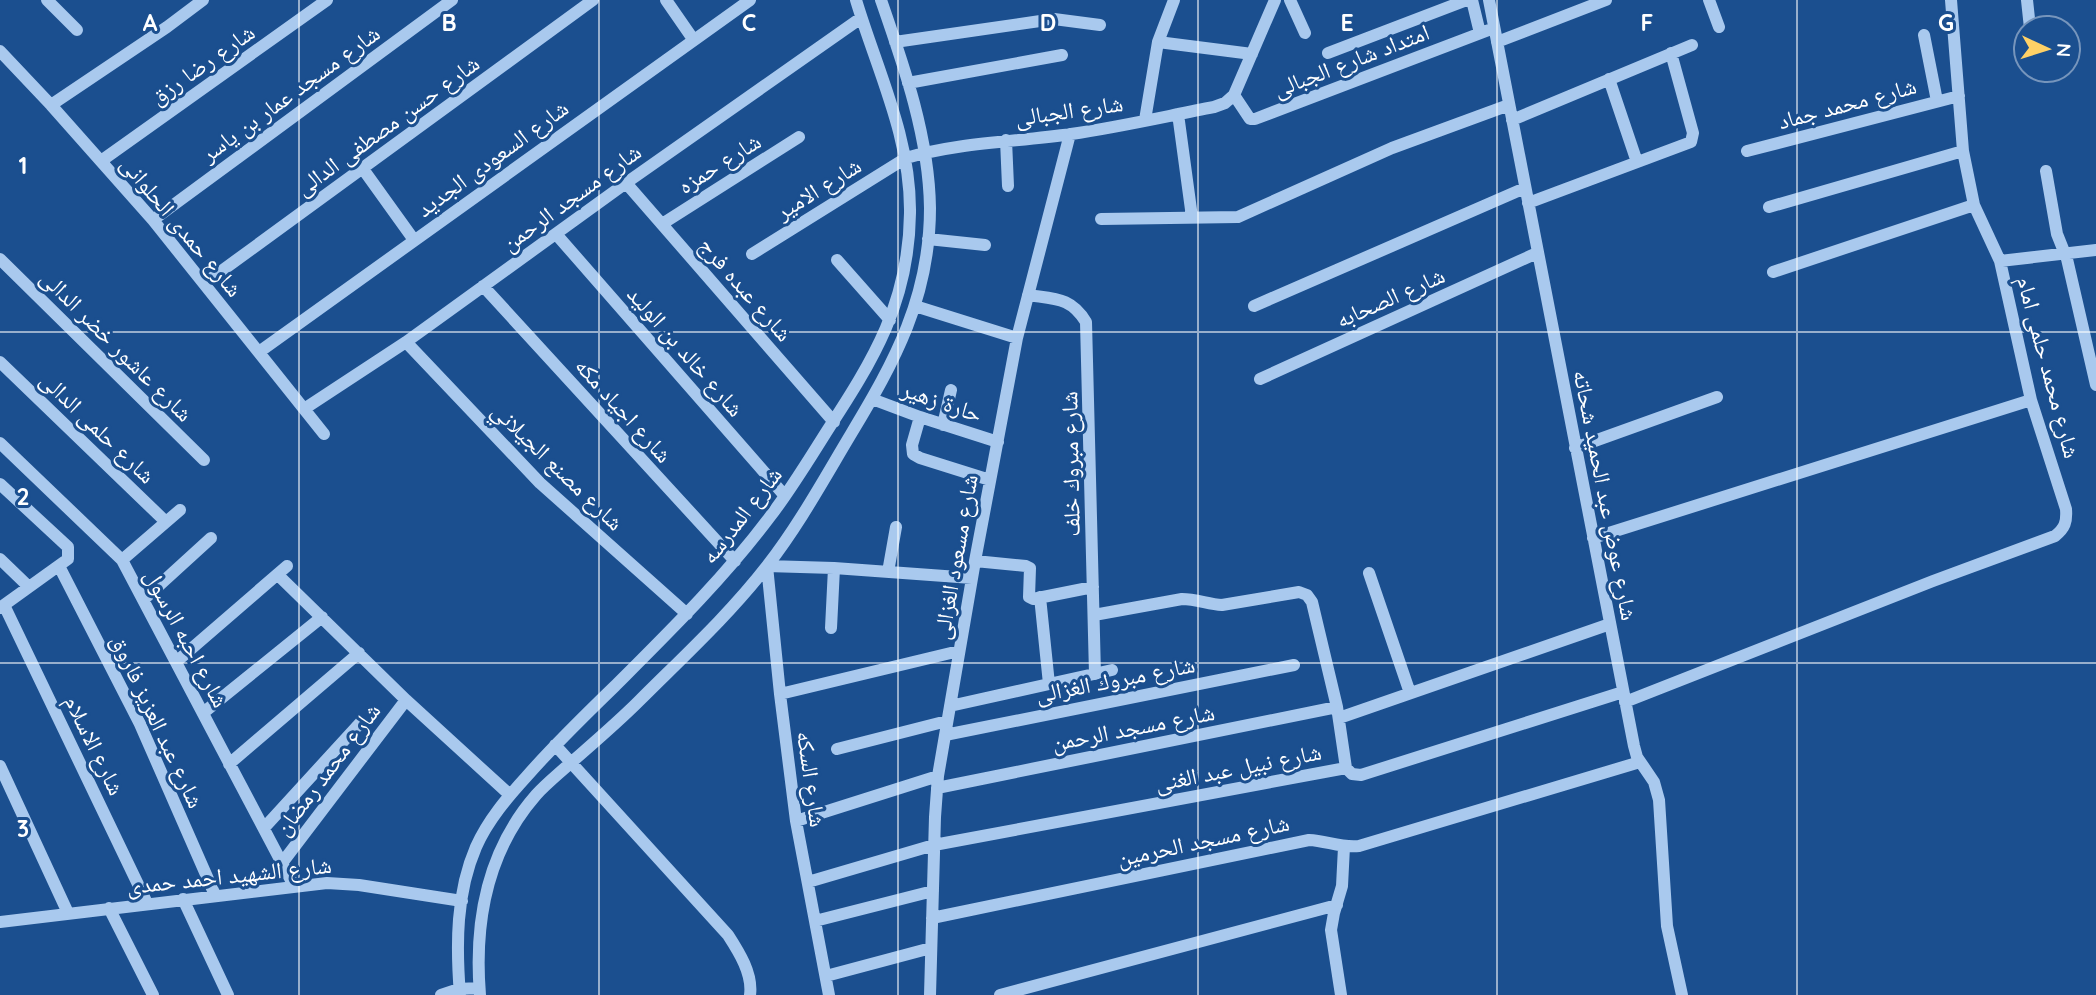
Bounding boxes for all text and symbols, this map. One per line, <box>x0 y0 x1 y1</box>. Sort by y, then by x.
text: A <box>143 8 158 37</box>
text: B <box>441 8 457 37</box>
text: C <box>742 8 756 37</box>
text: D <box>1040 8 1056 37</box>
text: E <box>1340 8 1354 37</box>
text: F <box>1641 8 1653 37</box>
text: G <box>1938 8 1954 37</box>
north arrow <box>2012 14 2082 84</box>
street label: شارع رضا رزق <box>144 17 261 112</box>
street label: امتداد شارع الجبالى <box>1269 17 1434 104</box>
street label: شارع مسجد عمار بن ياسر <box>194 18 386 169</box>
text: N <box>2052 42 2076 58</box>
street label: شارع حسن مصطفى الدالى <box>289 48 485 202</box>
street label: شارع محمد جماد <box>1775 71 1920 136</box>
street label: شارع الجبالى <box>1013 88 1125 133</box>
street label: شارع السعودى الجديد <box>410 93 574 224</box>
street label: شارع حمزه <box>672 126 767 201</box>
street label: شارع مسجد الرحمن <box>496 137 647 258</box>
street label: شارع حمدى الحلوانى <box>114 150 249 303</box>
street label: شارع الامير <box>769 150 867 227</box>
text: 1 <box>19 151 27 180</box>
street label: شارع عبده فرج <box>692 231 799 348</box>
street label: شارع الصحابه <box>1331 260 1449 335</box>
street label: شارع عاشور خضر الدالى <box>34 263 199 428</box>
street label: شارع محمد حلمى امام <box>2009 273 2087 462</box>
street label: شارع خالد بن الوليد <box>621 280 751 423</box>
street label: شارع اجياد مكه <box>569 351 679 469</box>
street label: شارع حلمى الدالى <box>34 365 162 490</box>
street label: شارع عوض عبد الحميد شحاته <box>1566 367 1645 623</box>
street label: حارة زهير <box>897 373 986 428</box>
street label: شارع مبروك خلف <box>1054 391 1087 537</box>
street label: شارع مصنع الجيلاني <box>483 396 630 540</box>
street label: شارع المدرسه <box>694 461 789 570</box>
street label: شارع مسعود الغزالى <box>926 472 985 642</box>
text: 2 <box>16 482 30 511</box>
street label: شارع احبه الرسول <box>137 564 236 713</box>
street label: شارع عبد العزيز فاروق <box>104 630 211 813</box>
street label: شارع مبروك الغزالى <box>1033 649 1197 710</box>
street label: شارع الاسلام <box>57 690 132 801</box>
street label: شارع محمد رمضان <box>268 697 387 842</box>
street label: شارع مسجد الرحمن <box>1049 697 1217 758</box>
street label: شارع السكه <box>790 729 833 829</box>
street label: شارع نبيل عبد الغنى <box>1152 737 1324 798</box>
street label: شارع مسجد الحرمين <box>1114 808 1292 873</box>
text: 3 <box>17 814 29 843</box>
street label: شارع الشهيد احمد حمدى <box>125 850 333 901</box>

